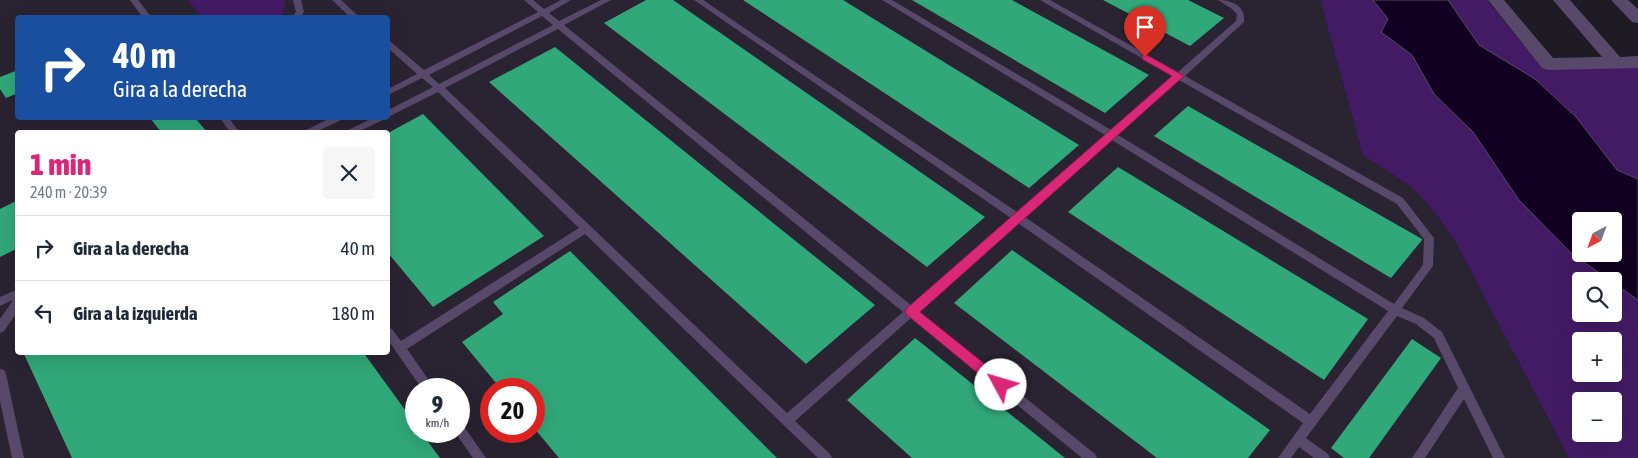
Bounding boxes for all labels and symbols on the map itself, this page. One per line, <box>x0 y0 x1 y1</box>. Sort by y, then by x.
pin <box>1124 6 1166 57</box>
north arrow <box>1572 212 1622 262</box>
position arrow <box>974 358 1026 410</box>
speed limit sign: 20 <box>480 378 545 443</box>

